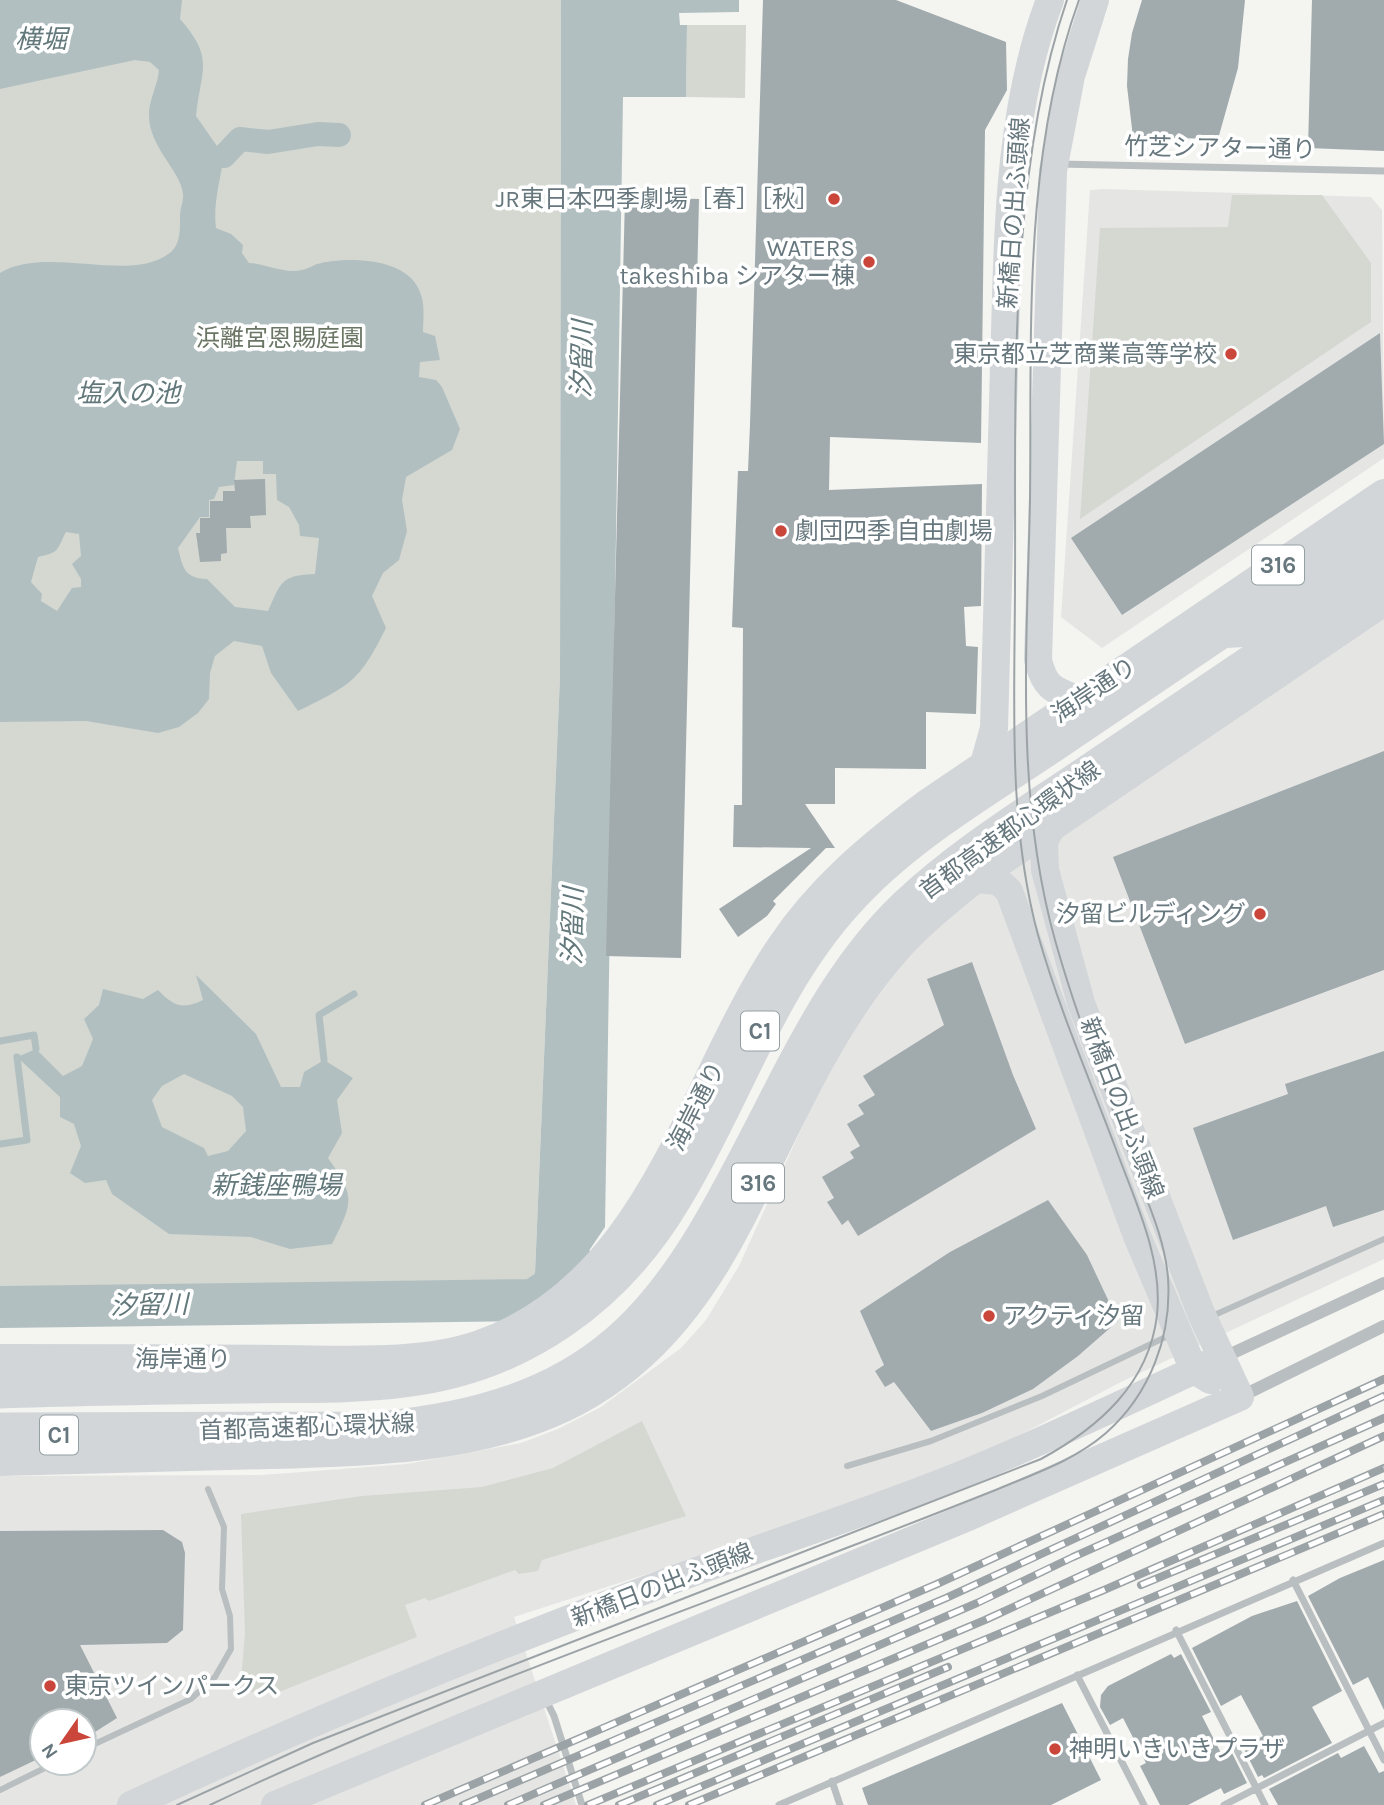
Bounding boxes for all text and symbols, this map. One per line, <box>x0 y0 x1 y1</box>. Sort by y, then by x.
water label: 横堀 <box>15 24 71 55</box>
street label: 新橋日の出ふ頭線 <box>993 116 1035 310</box>
street label: 竹芝シアター通り <box>1124 132 1316 164</box>
place label: JR東日本四季劇場［春］［秋］ <box>496 185 820 213</box>
marker: JR東日本四季劇場［春］［秋］ <box>826 191 842 207</box>
place label: WATERS takeshiba シアター棟 <box>620 234 855 290</box>
marker: WATERS takeshiba シアター棟 <box>861 254 877 270</box>
water label: 汐留川 <box>566 317 598 398</box>
park label: 浜離宮恩賜庭園 <box>196 324 364 352</box>
place label: 東京都立芝商業高等学校 <box>953 340 1217 368</box>
marker: 東京都立芝商業高等学校 <box>1223 346 1239 362</box>
water label: 塩入の池 <box>76 378 183 409</box>
place label: 劇団四季 自由劇場 <box>795 517 993 545</box>
marker: 劇団四季 自由劇場 <box>773 523 789 539</box>
road number: 316 <box>1252 545 1304 584</box>
street label: 海岸通り <box>1046 652 1142 728</box>
street label: 首都高速都心環状線 <box>914 755 1106 905</box>
water label: 汐留川 <box>557 884 589 965</box>
place label: 汐留ビルディング <box>1056 900 1246 928</box>
marker: 汐留ビルディング <box>1252 906 1268 922</box>
road number: C1 <box>741 1012 779 1050</box>
street label: 新橋日の出ふ頭線 <box>1075 1013 1169 1203</box>
street label: 海岸通り <box>662 1057 730 1155</box>
road number: 316 <box>732 1164 784 1202</box>
water label: 新銭座鴨場 <box>211 1170 344 1201</box>
water label: 汐留川 <box>110 1289 191 1321</box>
place label: アクティ汐留 <box>1003 1302 1144 1330</box>
marker: アクティ汐留 <box>981 1308 997 1324</box>
street label: 海岸通り <box>135 1345 231 1373</box>
street label: 首都高速都心環状線 <box>199 1409 415 1445</box>
road number: C1 <box>40 1416 78 1454</box>
street label: 新橋日の出ふ頭線 <box>567 1538 757 1632</box>
place label: 東京ツインパークス <box>64 1672 279 1700</box>
marker: 東京ツインパークス <box>42 1678 58 1694</box>
north arrow <box>28 1707 98 1777</box>
place label: 神明いきいきプラザ <box>1069 1735 1285 1763</box>
text: N <box>37 1739 63 1763</box>
marker: 神明いきいきプラザ <box>1047 1741 1063 1757</box>

